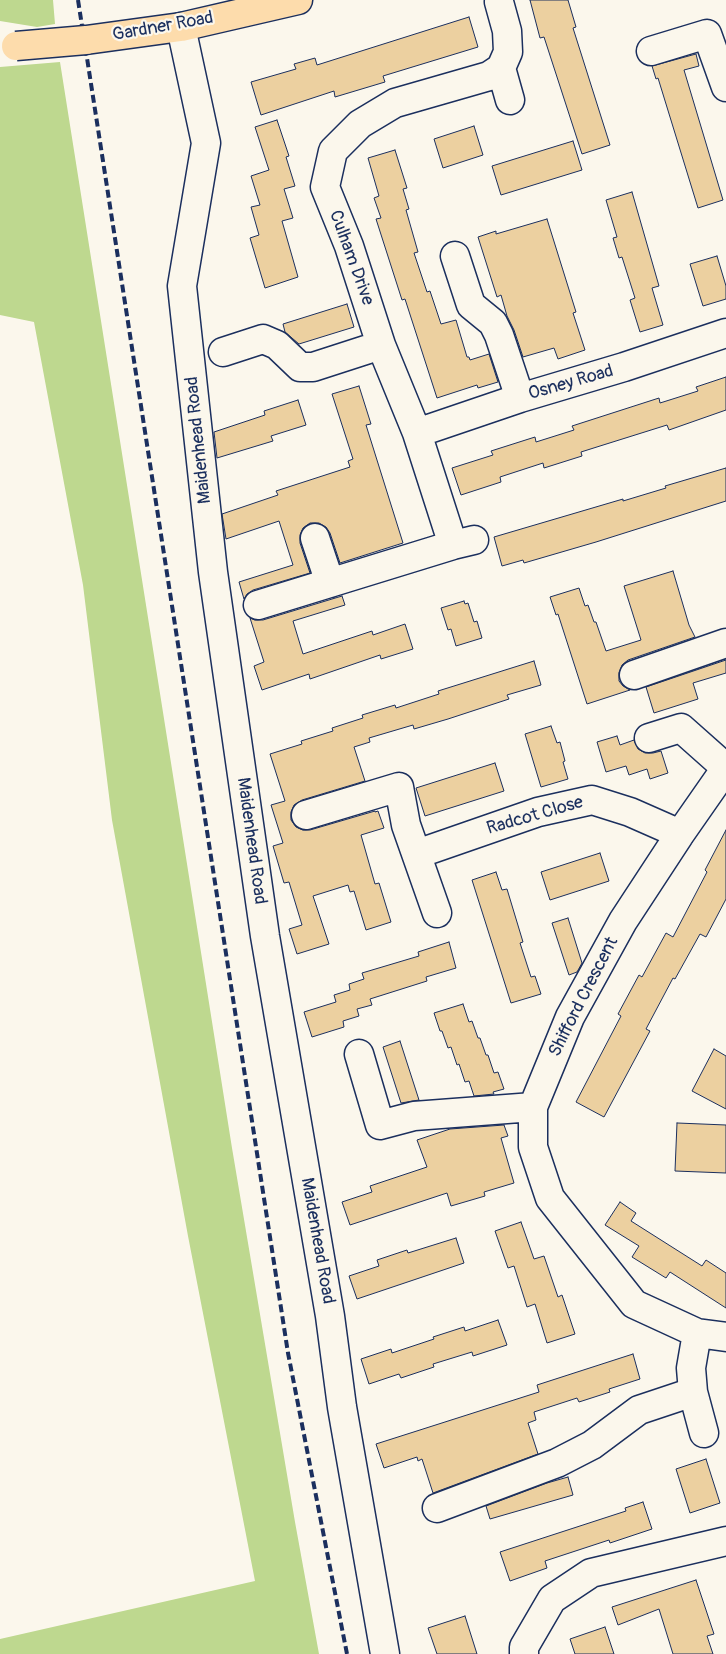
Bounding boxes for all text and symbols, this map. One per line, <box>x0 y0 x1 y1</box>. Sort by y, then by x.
street label: Gardner Road <box>111 8 215 46</box>
street label: Culham Drive <box>324 208 378 308</box>
street label: Osney Road <box>526 361 616 405</box>
street label: Maidenhead Road <box>182 375 216 505</box>
street label: Maidenhead Road <box>231 776 271 906</box>
street label: Radcot Close <box>484 792 586 840</box>
street label: Shifford Crescent <box>545 933 623 1061</box>
street label: Maidenhead Road <box>295 1176 339 1306</box>

